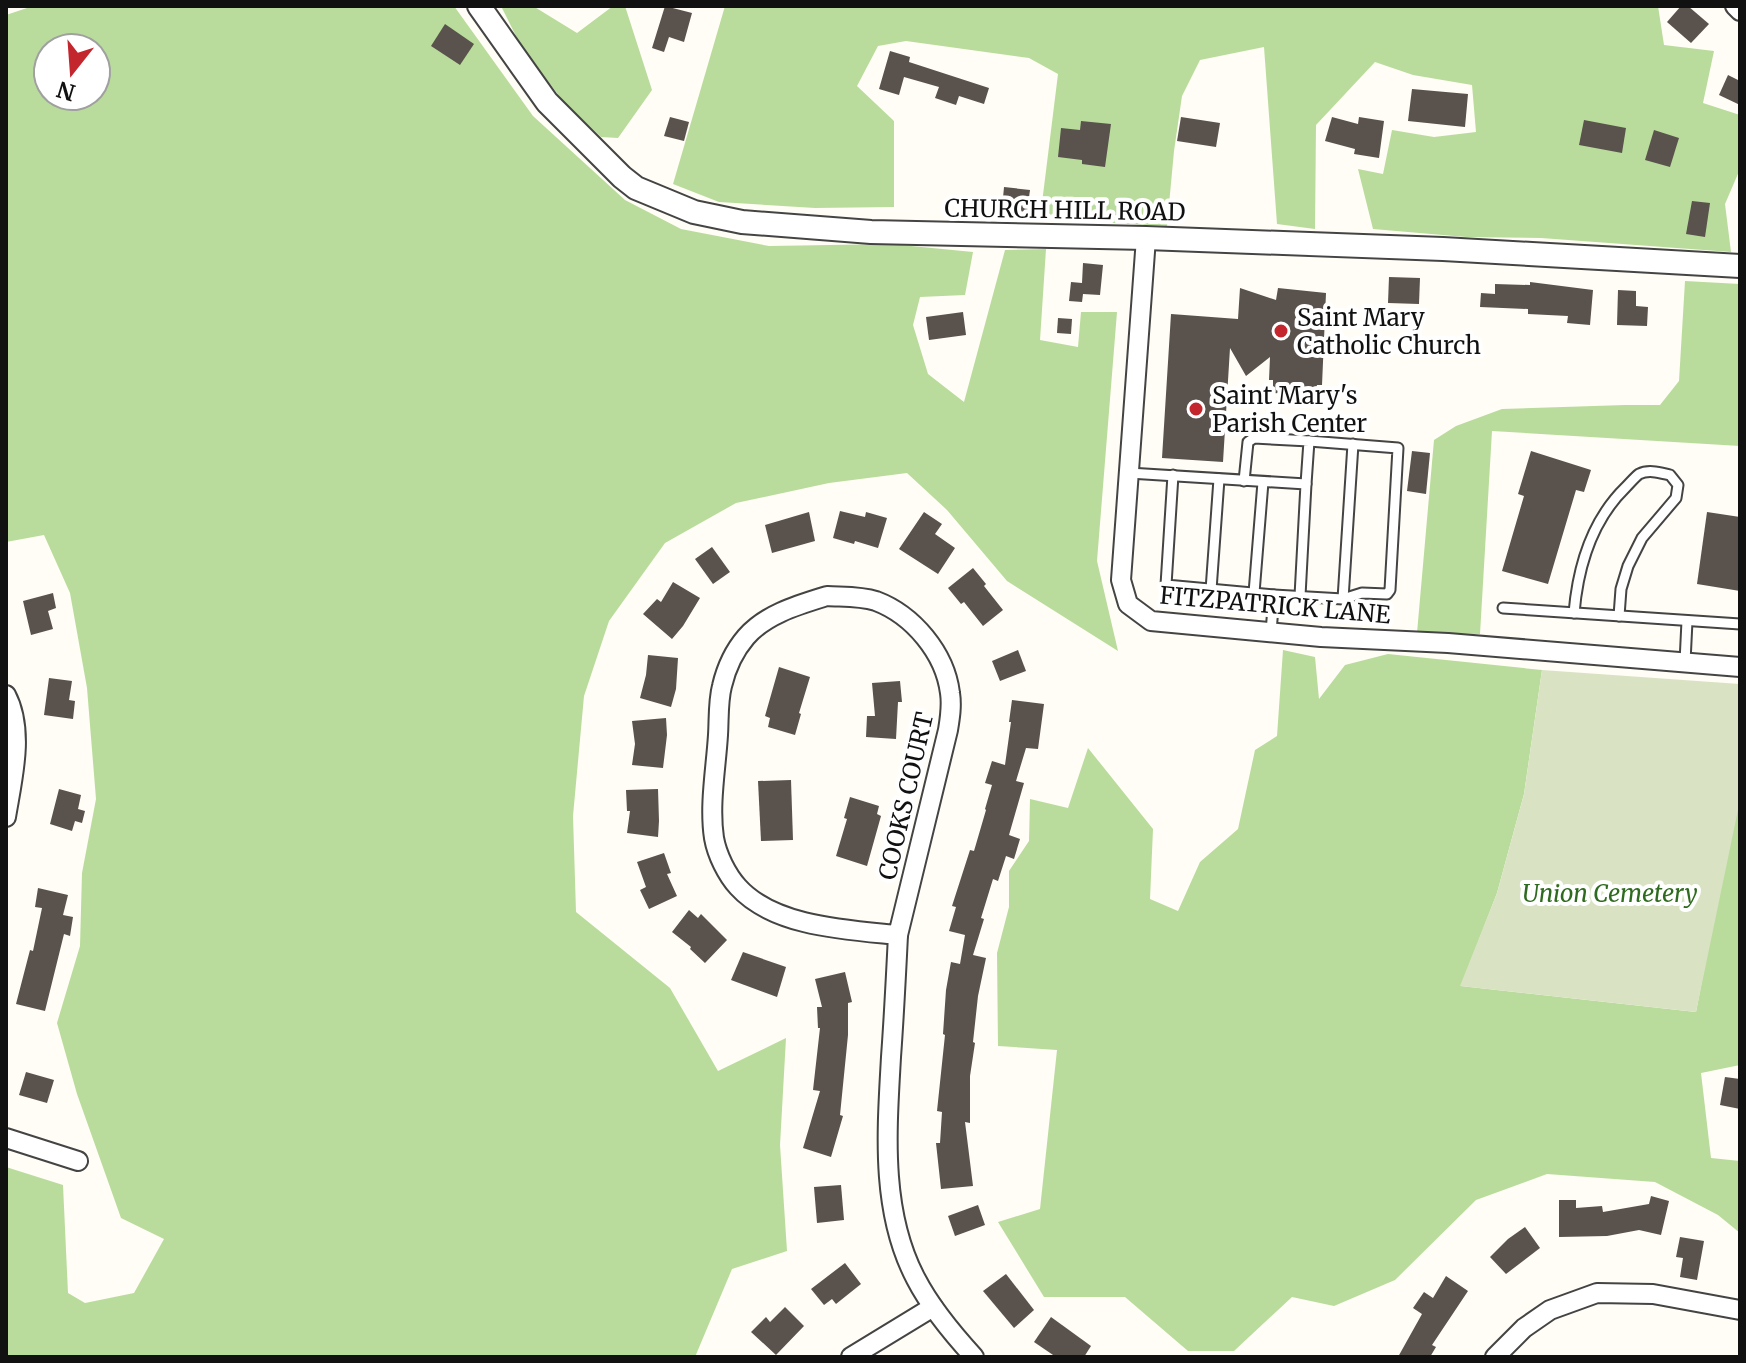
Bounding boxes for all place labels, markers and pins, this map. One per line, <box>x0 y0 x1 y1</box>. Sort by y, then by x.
place label: Saint Mary Catholic Church <box>1297 302 1481 361</box>
marker: Saint Mary Catholic Church <box>1272 322 1290 340</box>
place label: Saint Mary's Parish Center <box>1212 380 1367 439</box>
marker: Saint Mary's Parish Center <box>1187 400 1205 418</box>

